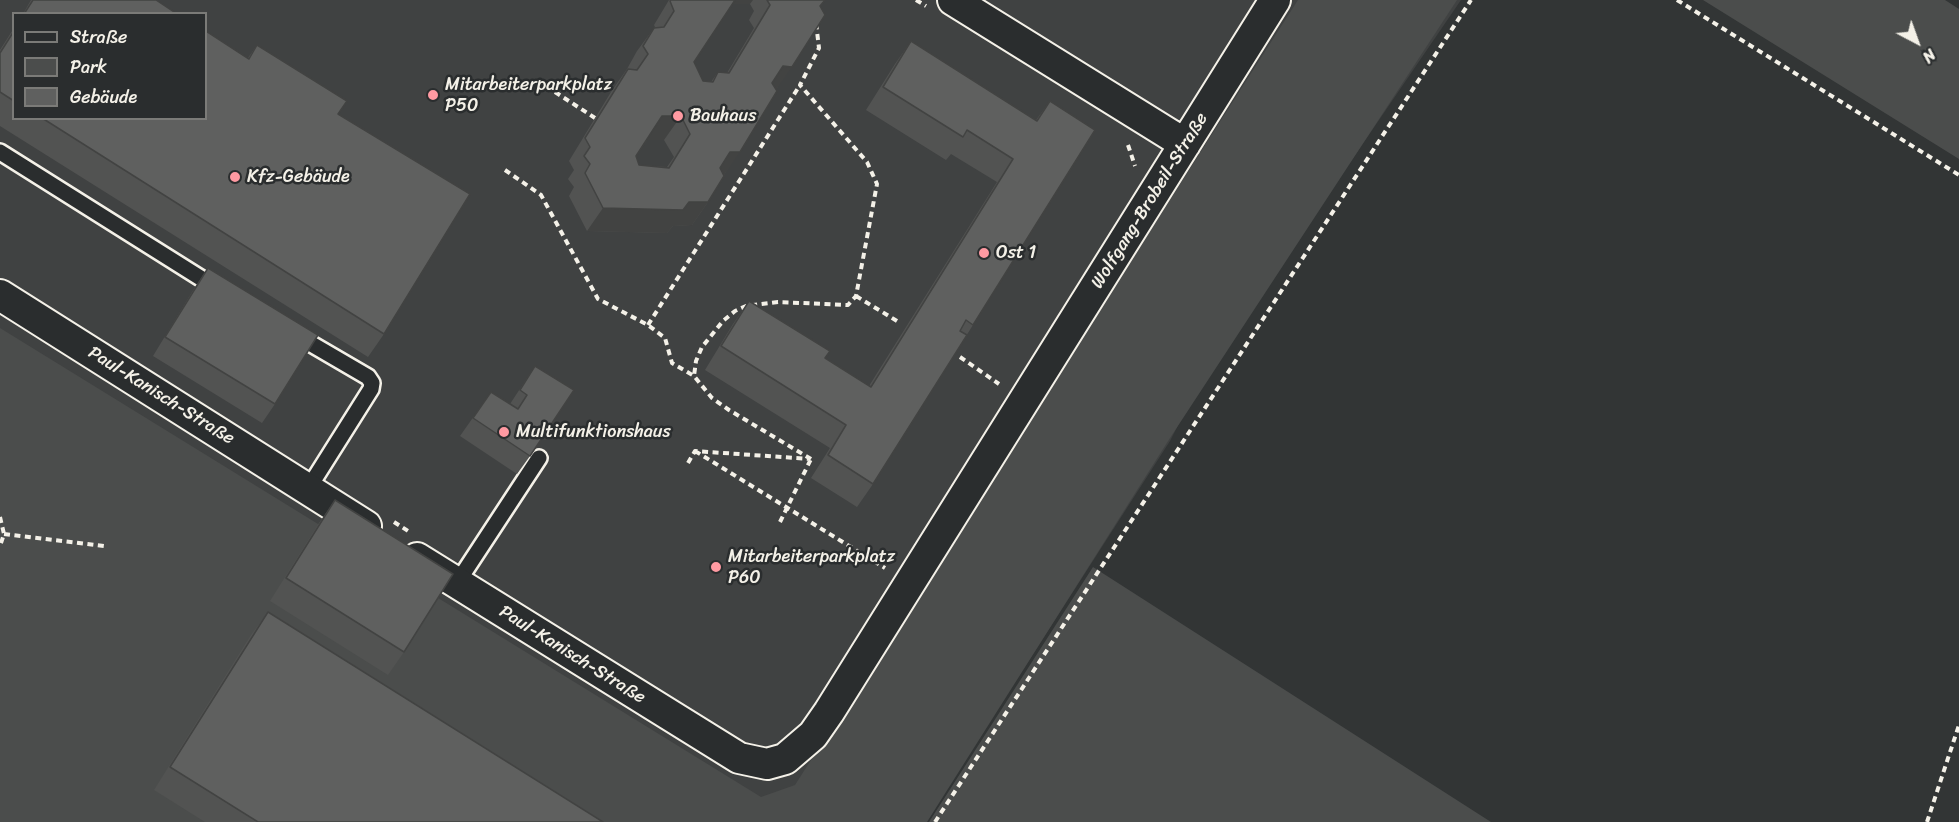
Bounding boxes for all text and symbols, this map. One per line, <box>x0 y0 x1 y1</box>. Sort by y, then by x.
legend <box>12 12 207 120</box>
north arrow <box>1887 12 1947 72</box>
text: Straße <box>70 21 127 53</box>
text: N <box>1915 41 1943 71</box>
text: Park <box>70 51 107 83</box>
place label: Mitarbeiterparkplatz P50 <box>445 74 612 116</box>
text: Gebäude <box>70 81 137 113</box>
marker: Mitarbeiterparkplatz P50 <box>426 88 440 102</box>
place label: Bauhaus <box>690 105 756 127</box>
marker: Bauhaus <box>671 109 685 123</box>
street label: Wolfgang-Brobeil-Straße <box>1087 109 1213 293</box>
place label: Kfz-Gebäude <box>247 166 350 188</box>
marker: Kfz-Gebäude <box>228 170 242 184</box>
place label: Ost 1 <box>996 242 1036 264</box>
marker: Ost 1 <box>977 246 991 260</box>
street label: Paul-Kanisch-Straße <box>84 342 238 450</box>
place label: Multifunktionshaus <box>516 421 671 443</box>
marker: Multifunktionshaus <box>497 425 511 439</box>
place label: Mitarbeiterparkplatz P60 <box>728 546 895 588</box>
marker: Mitarbeiterparkplatz P60 <box>709 560 723 574</box>
street label: Paul-Kanisch-Straße <box>495 601 649 709</box>

